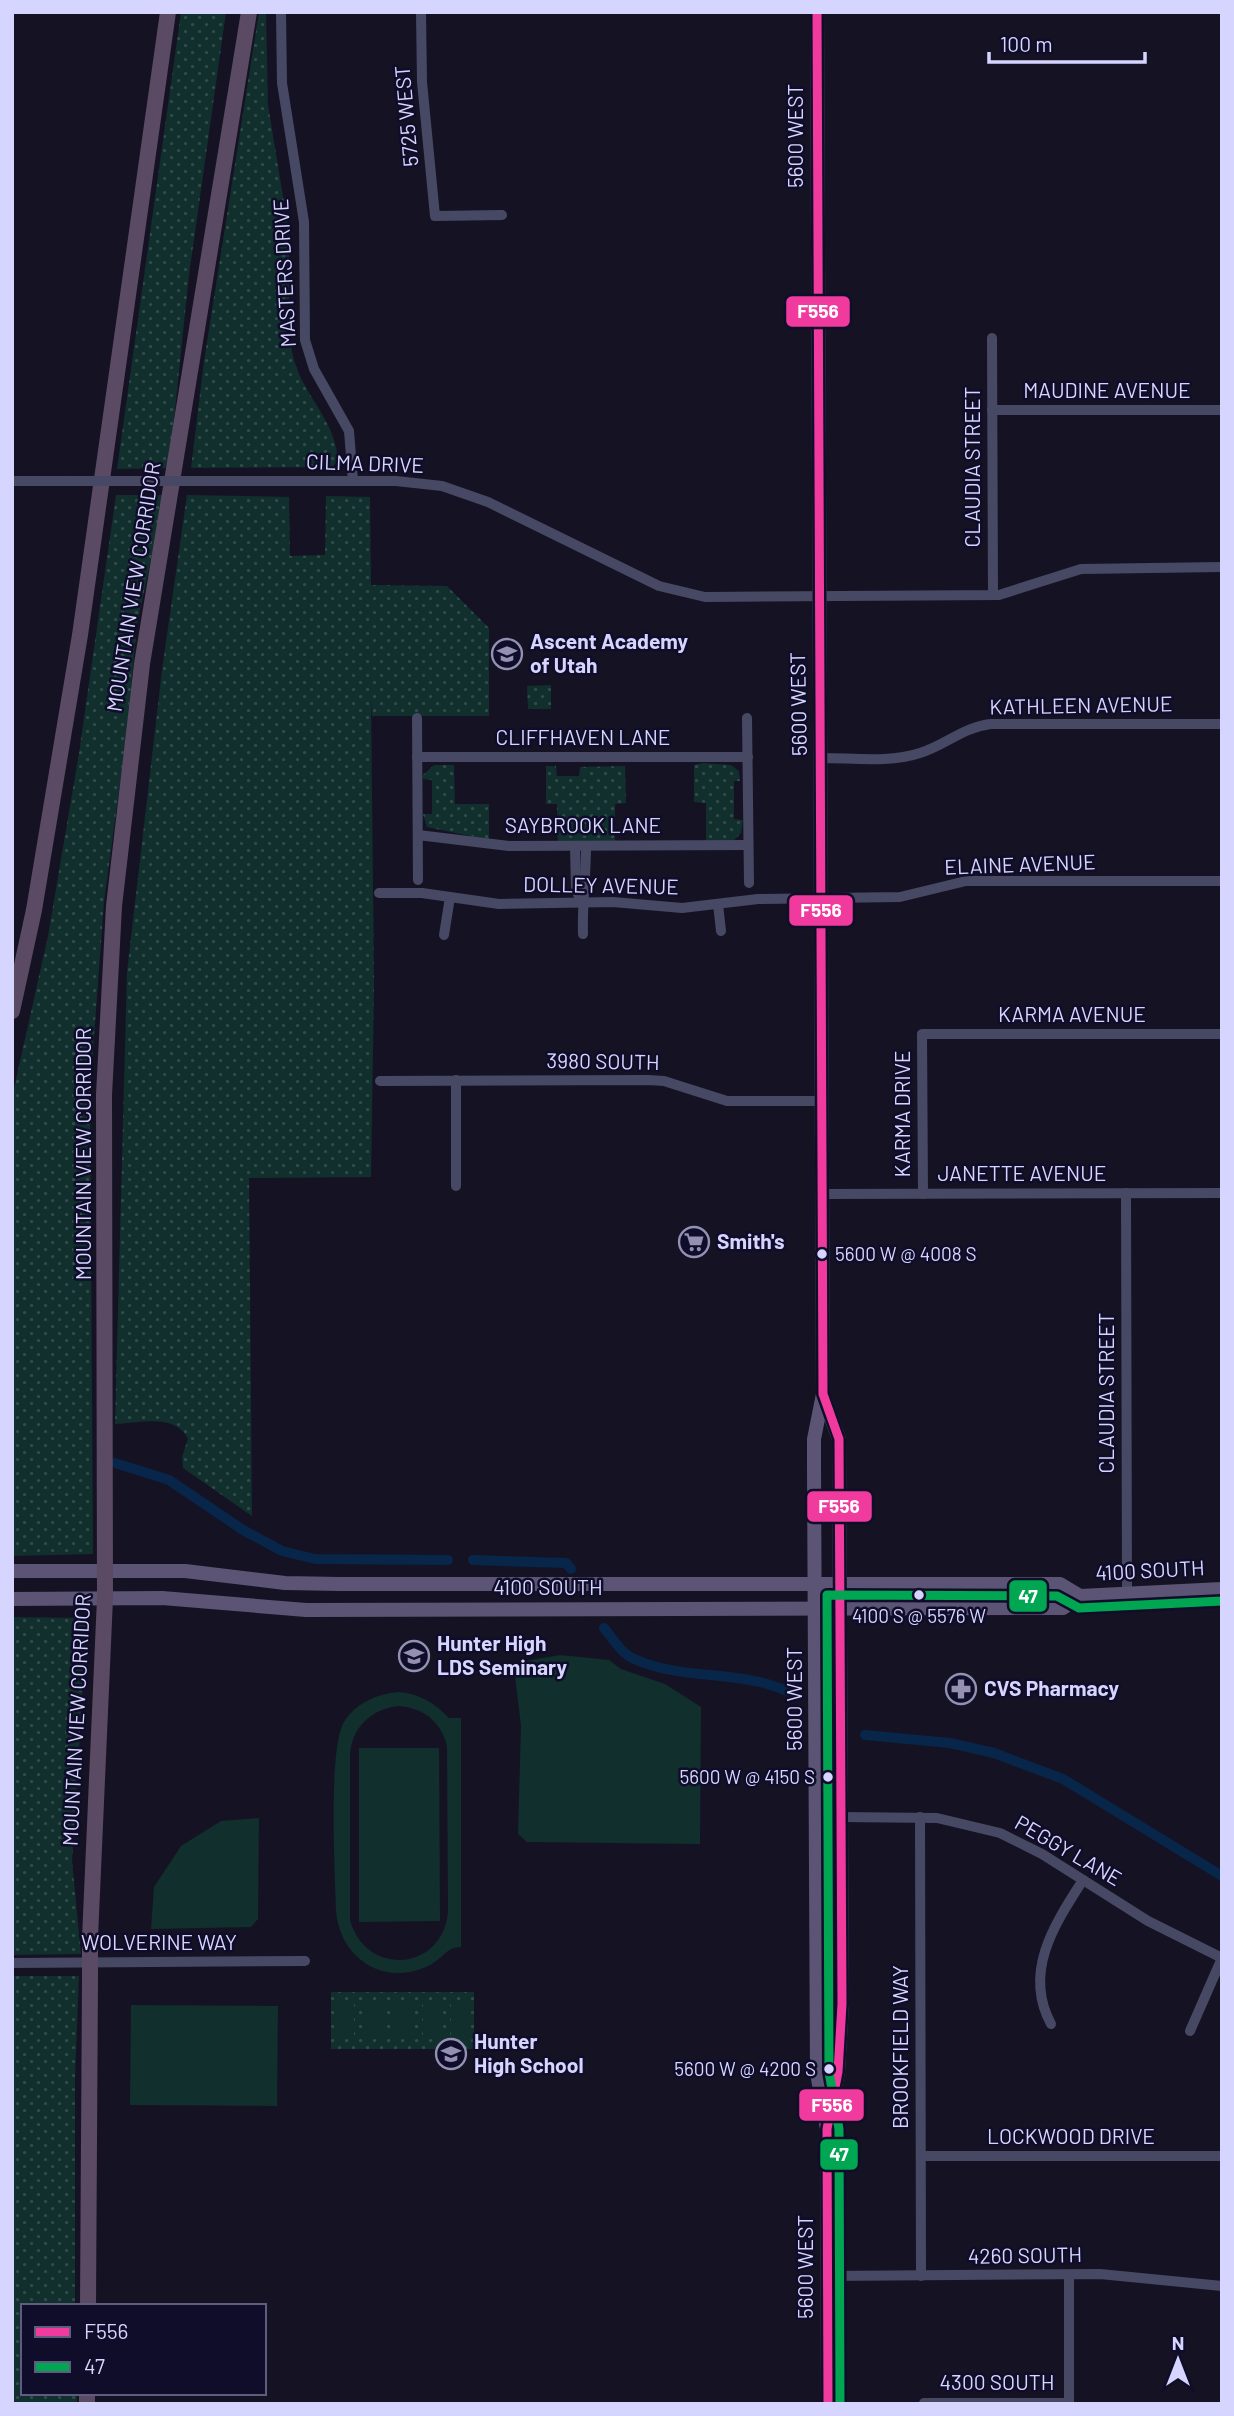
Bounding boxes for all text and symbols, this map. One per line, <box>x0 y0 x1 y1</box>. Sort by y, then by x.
scale bar <box>989 21 1145 65</box>
text: 100 m <box>1000 31 1053 56</box>
street label: 5725 WEST <box>389 64 422 168</box>
street label: 5600 WEST <box>782 84 807 188</box>
street label: MASTERS DRIVE <box>267 198 300 348</box>
line badge: F556 <box>785 295 851 328</box>
text: F556 <box>797 299 839 322</box>
street label: MAUDINE AVENUE <box>1023 377 1191 402</box>
street label: CLAUDIA STREET <box>959 386 984 548</box>
street label: CILMA DRIVE <box>306 448 425 477</box>
street label: MOUNTAIN VIEW CORRIDOR <box>100 460 165 713</box>
place label: Ascent Academy of Utah <box>530 628 688 677</box>
school or university icon: Ascent Academy of Utah <box>490 637 524 671</box>
street label: 5600 WEST <box>784 652 811 756</box>
street label: KATHLEEN AVENUE <box>989 690 1173 719</box>
street label: CLIFFHAVEN LANE <box>496 724 670 749</box>
street label: SAYBROOK LANE <box>505 812 661 837</box>
street label: ELAINE AVENUE <box>944 848 1096 879</box>
street label: DOLLEY AVENUE <box>523 871 679 898</box>
line badge: F556 <box>788 894 854 927</box>
text: F556 <box>800 898 842 921</box>
street label: KARMA AVENUE <box>998 1001 1146 1026</box>
street label: MOUNTAIN VIEW CORRIDOR <box>70 1028 95 1280</box>
street label: 3980 SOUTH <box>546 1047 660 1074</box>
street label: KARMA DRIVE <box>889 1050 914 1178</box>
street label: JANETTE AVENUE <box>937 1160 1107 1185</box>
supermarket icon: Smith's <box>677 1225 711 1259</box>
place label: Smith's <box>717 1228 785 1253</box>
place label: 5600 W @ 4008 S <box>835 1242 977 1265</box>
marker: 5600 W @ 4008 S <box>815 1247 829 1261</box>
street label: CLAUDIA STREET <box>1093 1312 1118 1474</box>
line badge: F556 <box>806 1490 873 1523</box>
text: F556 <box>818 1494 860 1517</box>
street label: 4100 SOUTH <box>1095 1554 1205 1585</box>
street label: 4100 SOUTH <box>493 1574 603 1599</box>
line badge: 47 <box>1008 1579 1048 1613</box>
text: 47 <box>1018 1584 1038 1607</box>
marker: 4100 S @ 5576 W <box>912 1588 926 1602</box>
street label: MOUNTAIN VIEW CORRIDOR <box>56 1593 95 1847</box>
place label: 4100 S @ 5576 W <box>852 1604 986 1627</box>
place label: Hunter High LDS Seminary <box>437 1630 567 1679</box>
school or university icon: Hunter High LDS Seminary <box>397 1639 431 1673</box>
street label: 5600 WEST <box>781 1647 806 1751</box>
pharmacy icon: CVS Pharmacy <box>944 1672 978 1706</box>
place label: CVS Pharmacy <box>984 1675 1120 1700</box>
place label: 5600 W @ 4150 S <box>679 1765 815 1788</box>
marker: 5600 W @ 4150 S <box>821 1770 835 1784</box>
street label: PEGGY LANE <box>1011 1809 1127 1890</box>
street label: WOLVERINE WAY <box>81 1929 237 1954</box>
street label: BROOKFIELD WAY <box>887 1965 912 2129</box>
place label: Hunter High School <box>474 2028 584 2077</box>
school or university icon: Hunter High School <box>434 2037 468 2071</box>
place label: 5600 W @ 4200 S <box>674 2057 816 2080</box>
marker: 5600 W @ 4200 S <box>822 2062 836 2076</box>
line badge: F556 <box>798 2088 865 2122</box>
text: F556 <box>811 2093 853 2116</box>
street label: LOCKWOOD DRIVE <box>987 2123 1155 2148</box>
line badge: 47 <box>819 2138 859 2171</box>
text: 47 <box>829 2142 849 2165</box>
street label: 5600 WEST <box>792 2215 817 2319</box>
street label: 4260 SOUTH <box>968 2241 1082 2268</box>
legend <box>21 2304 266 2395</box>
text: F556 <box>84 2318 128 2343</box>
north arrow <box>1143 2325 1213 2395</box>
text: N <box>1172 2331 1184 2354</box>
text: 47 <box>84 2353 105 2378</box>
street label: 4300 SOUTH <box>940 2369 1054 2394</box>

